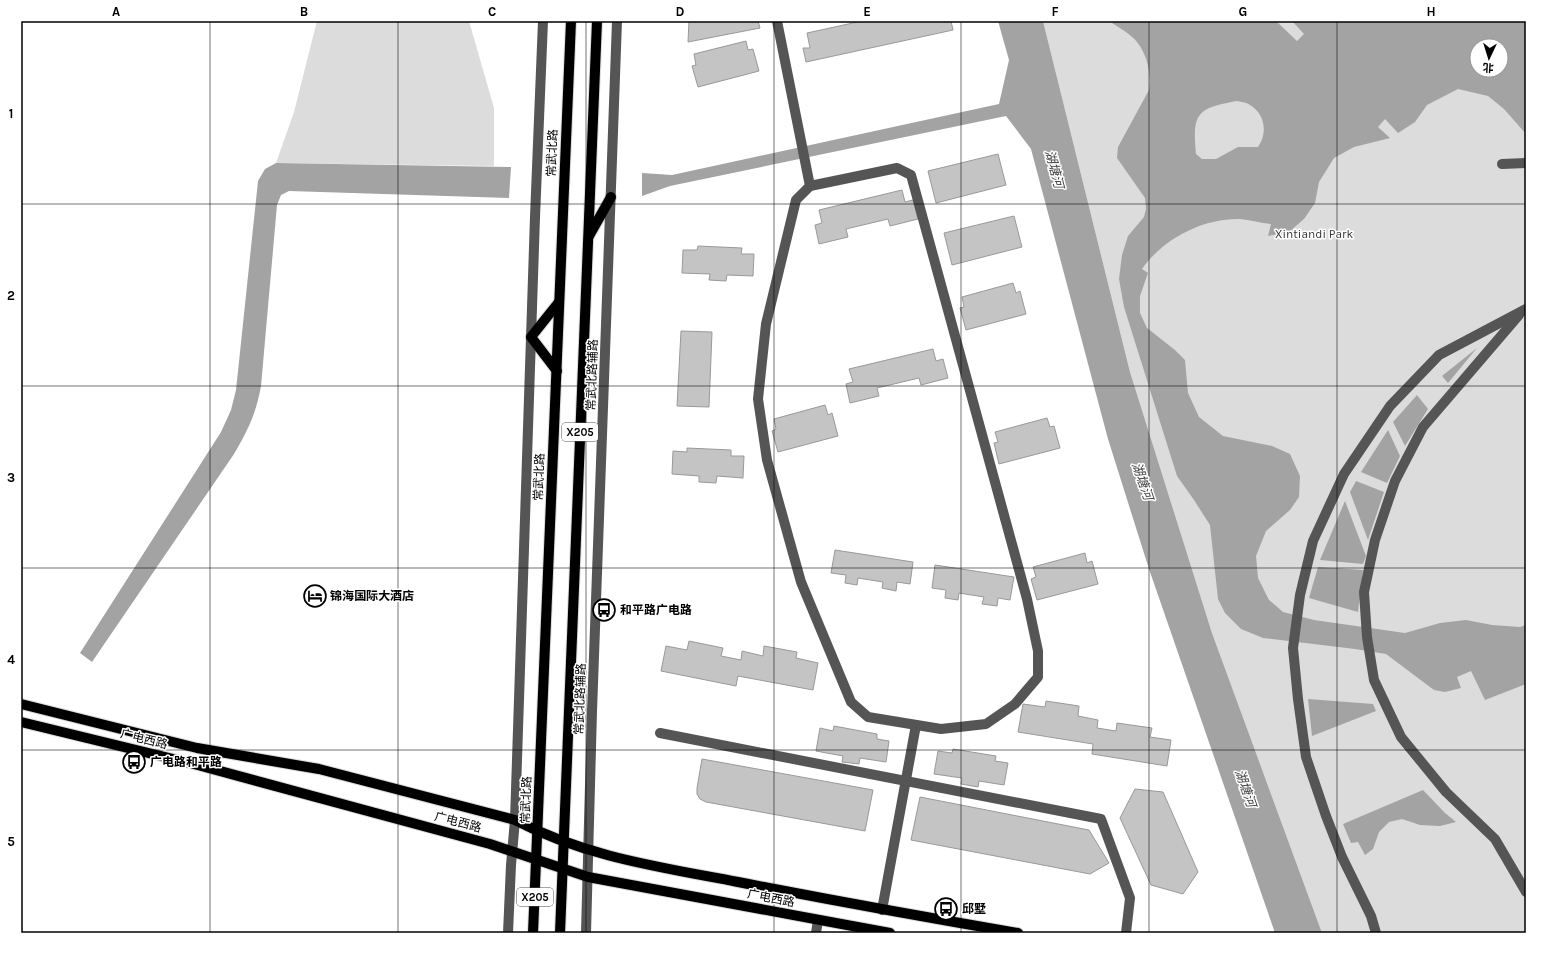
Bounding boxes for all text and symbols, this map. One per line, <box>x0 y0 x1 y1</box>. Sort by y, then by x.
text: A <box>112 4 120 19</box>
text: B <box>300 4 308 19</box>
text: C <box>488 4 496 19</box>
text: D <box>676 4 685 19</box>
text: E <box>863 4 871 19</box>
text: F <box>1051 4 1059 19</box>
text: G <box>1239 4 1247 19</box>
text: H <box>1426 4 1436 19</box>
north arrow <box>1469 38 1509 78</box>
text: 北 <box>1482 61 1494 74</box>
text: 1 <box>9 106 13 121</box>
street label: 常武北路 <box>544 129 560 177</box>
water label: 湖塘河 <box>1042 148 1068 193</box>
park label: Xintiandi Park <box>1275 227 1353 241</box>
text: 2 <box>7 288 15 303</box>
street label: 常武北路辅路 <box>584 339 600 411</box>
road number: X205 <box>562 423 598 441</box>
street label: 常武北路 <box>531 453 547 501</box>
water label: 湖塘河 <box>1129 460 1157 505</box>
text: 3 <box>7 470 15 485</box>
hotel icon: 锦海国际大酒店 <box>302 583 328 609</box>
place label: 锦海国际大酒店 <box>330 589 414 603</box>
bus stop icon: 和平路广电路 <box>591 597 617 623</box>
place label: 和平路广电路 <box>620 603 692 617</box>
text: 4 <box>7 652 15 667</box>
street label: 常武北路辅路 <box>572 663 588 735</box>
street label: 广电西路 <box>119 726 169 752</box>
bus stop icon: 广电路和平路 <box>121 749 147 775</box>
place label: 广电路和平路 <box>150 755 222 769</box>
water label: 湖塘河 <box>1232 767 1260 812</box>
street label: 常武北路 <box>518 776 534 824</box>
street label: 广电西路 <box>433 809 483 835</box>
text: 5 <box>7 834 15 849</box>
street label: 广电西路 <box>746 887 796 909</box>
road number: X205 <box>517 888 553 906</box>
bus stop icon: 邱墅 <box>933 896 959 922</box>
place label: 邱墅 <box>962 902 986 916</box>

